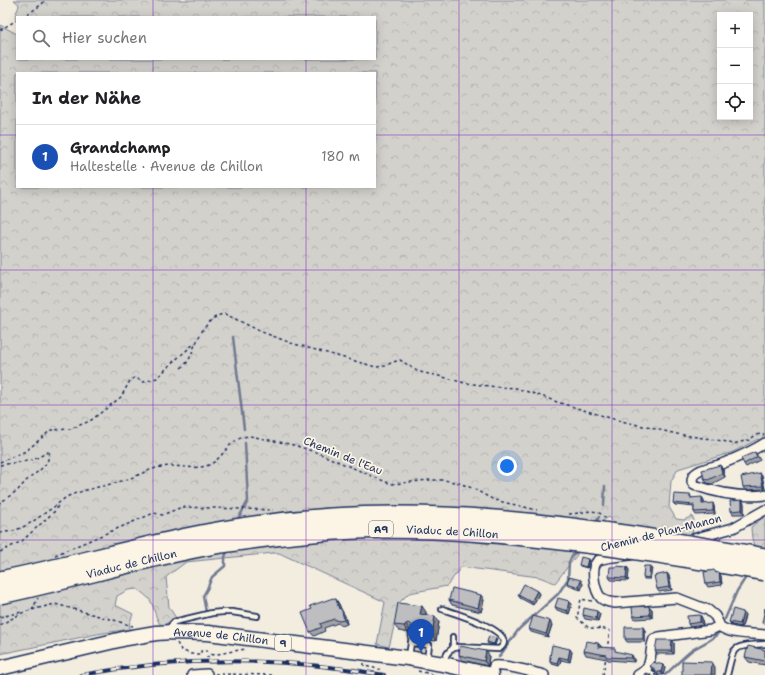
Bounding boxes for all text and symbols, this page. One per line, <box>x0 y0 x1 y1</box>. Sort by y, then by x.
map controls <box>717 12 753 120</box>
button: + <box>717 12 753 48</box>
search box <box>16 16 376 60</box>
icon: search <box>30 27 52 49</box>
text: Hier suchen <box>62 28 147 48</box>
button: − <box>717 48 753 84</box>
button: locate <box>717 84 753 120</box>
text: In der Nähe <box>32 87 141 109</box>
text: Grandchamp <box>70 138 170 158</box>
text: 1 <box>42 148 48 165</box>
text: 180 m <box>321 148 360 165</box>
text: Haltestelle · Avenue de Chillon <box>70 158 263 175</box>
street label: Chemin de l'Eau <box>301 433 385 479</box>
your location <box>497 456 517 476</box>
street label: Chemin de Plan-Manon <box>599 511 723 555</box>
road number: A9 <box>369 521 393 537</box>
street label: Viaduc de Chillon <box>406 522 499 542</box>
street label: Viaduc de Chillon <box>84 546 178 582</box>
pin: 1 <box>408 619 434 652</box>
street label: Avenue de Chillon <box>173 625 270 648</box>
road number: 9 <box>275 635 291 651</box>

